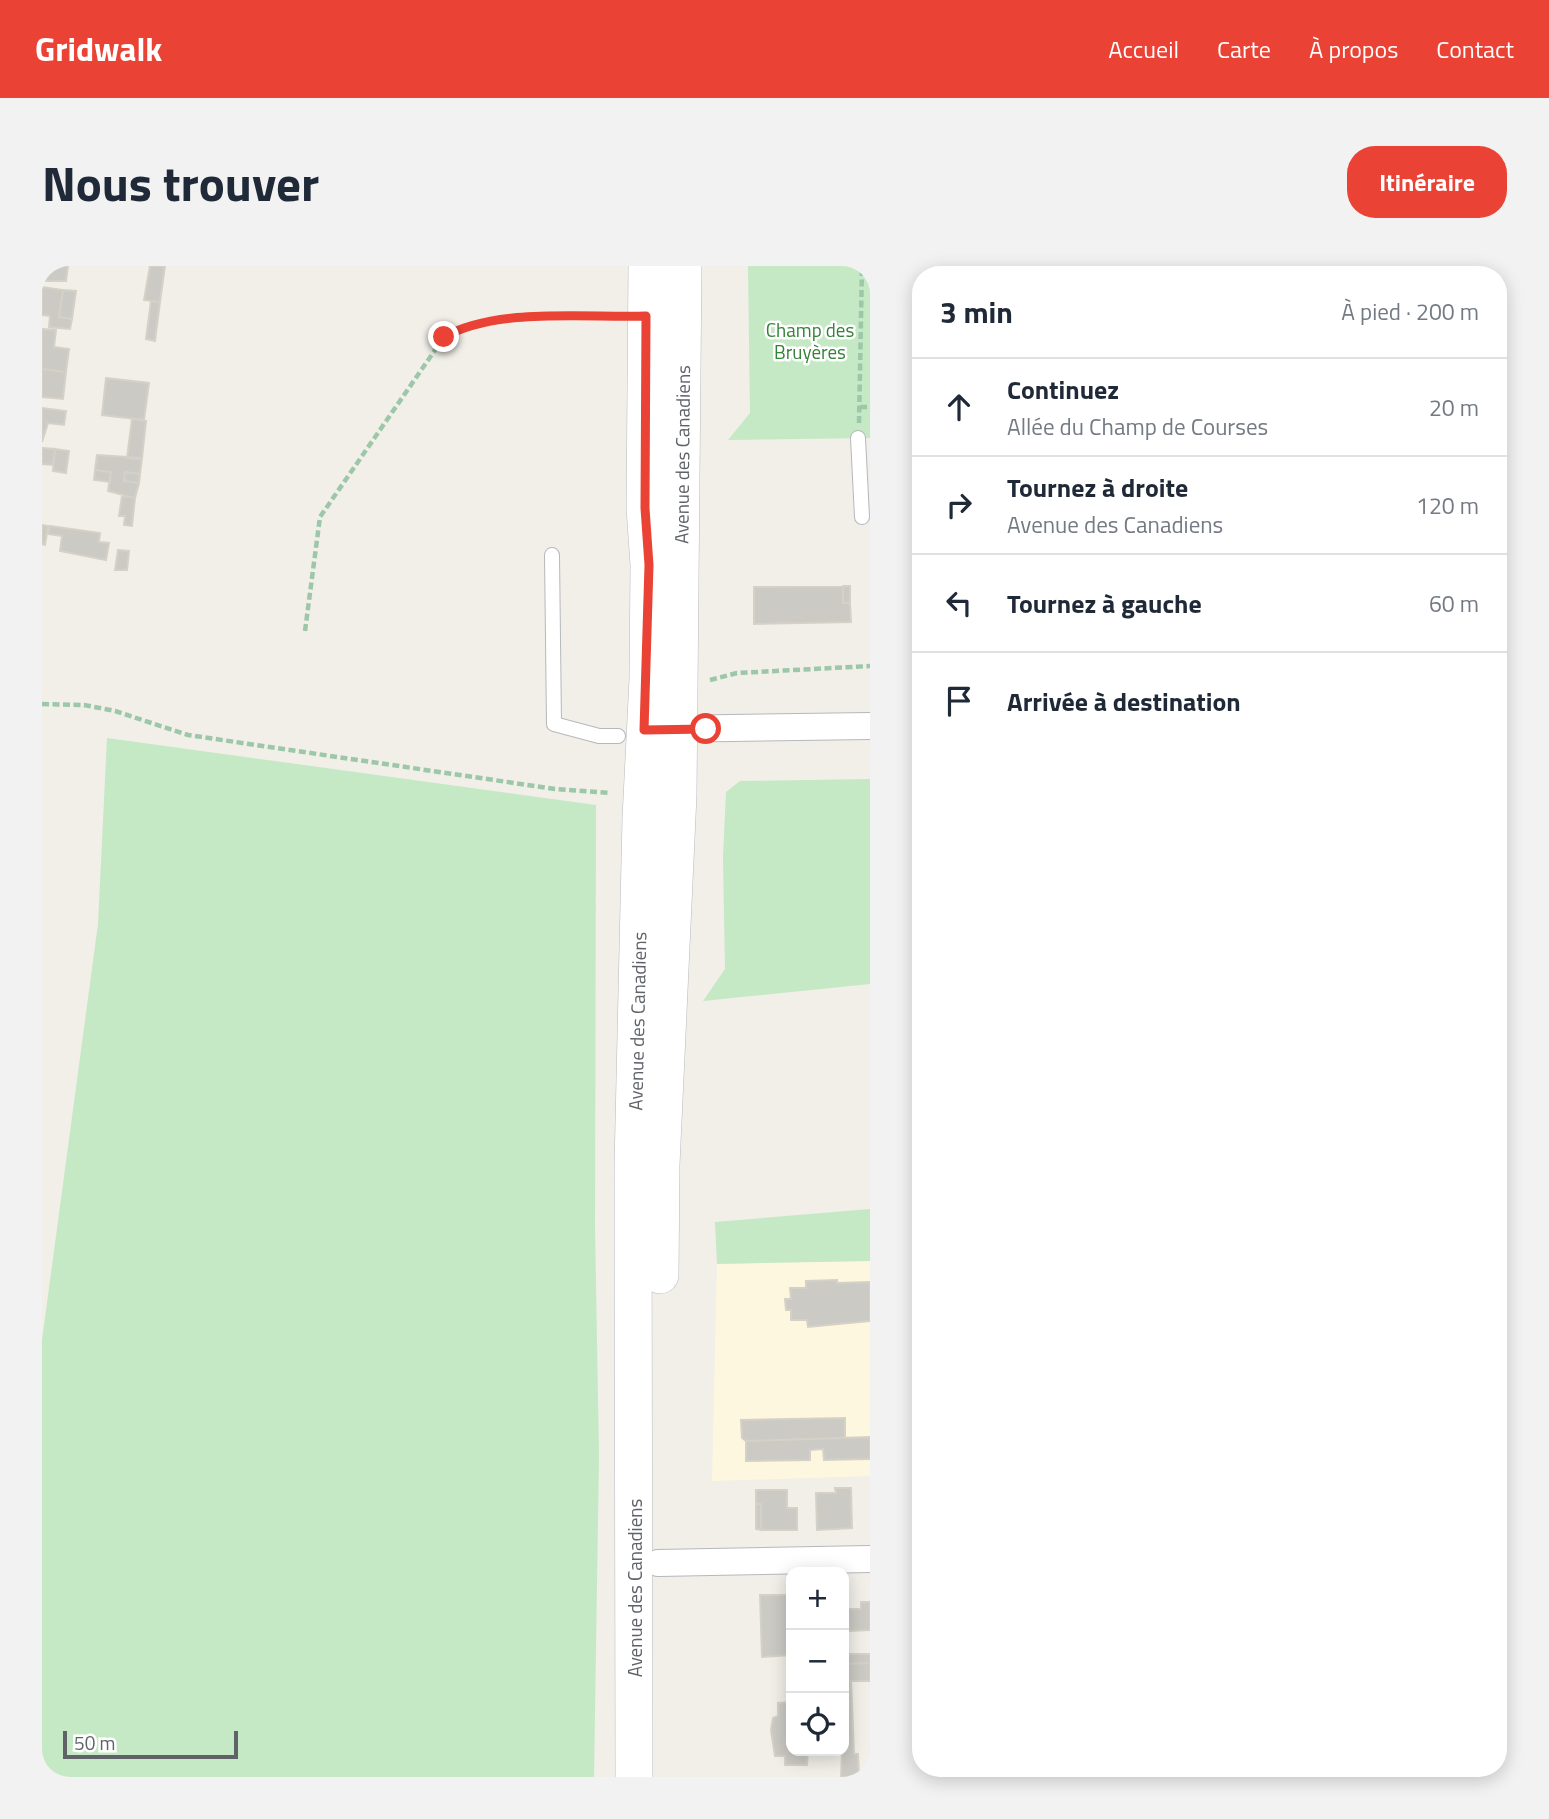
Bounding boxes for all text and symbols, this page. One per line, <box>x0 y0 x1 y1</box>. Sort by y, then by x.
text: Gridwalk <box>35 24 162 74</box>
text: Accueil <box>1108 31 1179 67</box>
text: Carte <box>1217 31 1271 67</box>
text: À propos <box>1309 31 1398 67</box>
text: Contact <box>1436 31 1514 67</box>
text: Nous trouver <box>42 145 319 220</box>
button: Itinéraire <box>1347 146 1507 218</box>
text: 3 min <box>940 289 1013 335</box>
text: À pied · 200 m <box>1341 294 1479 329</box>
park label: Champ des Bruyères <box>766 315 854 366</box>
route end <box>428 321 459 352</box>
street label: Avenue des Canadiens <box>666 365 697 544</box>
text: Continuez <box>1007 370 1119 409</box>
icon: ahead <box>940 388 978 426</box>
text: 20 m <box>1429 390 1479 425</box>
text: Allée du Champ de Courses <box>1007 409 1268 444</box>
text: Tournez à droite <box>1007 468 1188 507</box>
icon: right <box>940 486 978 524</box>
text: 120 m <box>1416 488 1479 523</box>
text: Avenue des Canadiens <box>1007 507 1223 542</box>
icon: left <box>940 584 978 622</box>
text: Tournez à gauche <box>1007 584 1202 623</box>
text: 60 m <box>1429 586 1479 621</box>
icon: arrive <box>940 682 978 720</box>
text: Arrivée à destination <box>1007 682 1241 721</box>
route start <box>690 713 721 744</box>
street label: Avenue des Canadiens <box>620 931 653 1111</box>
street label: Avenue des Canadiens <box>620 1498 649 1677</box>
map controls <box>786 1567 849 1756</box>
button: + <box>786 1567 849 1630</box>
button: − <box>786 1630 849 1693</box>
button: locate <box>786 1693 849 1756</box>
scale bar <box>63 1728 238 1760</box>
text: 50 m <box>74 1728 115 1757</box>

